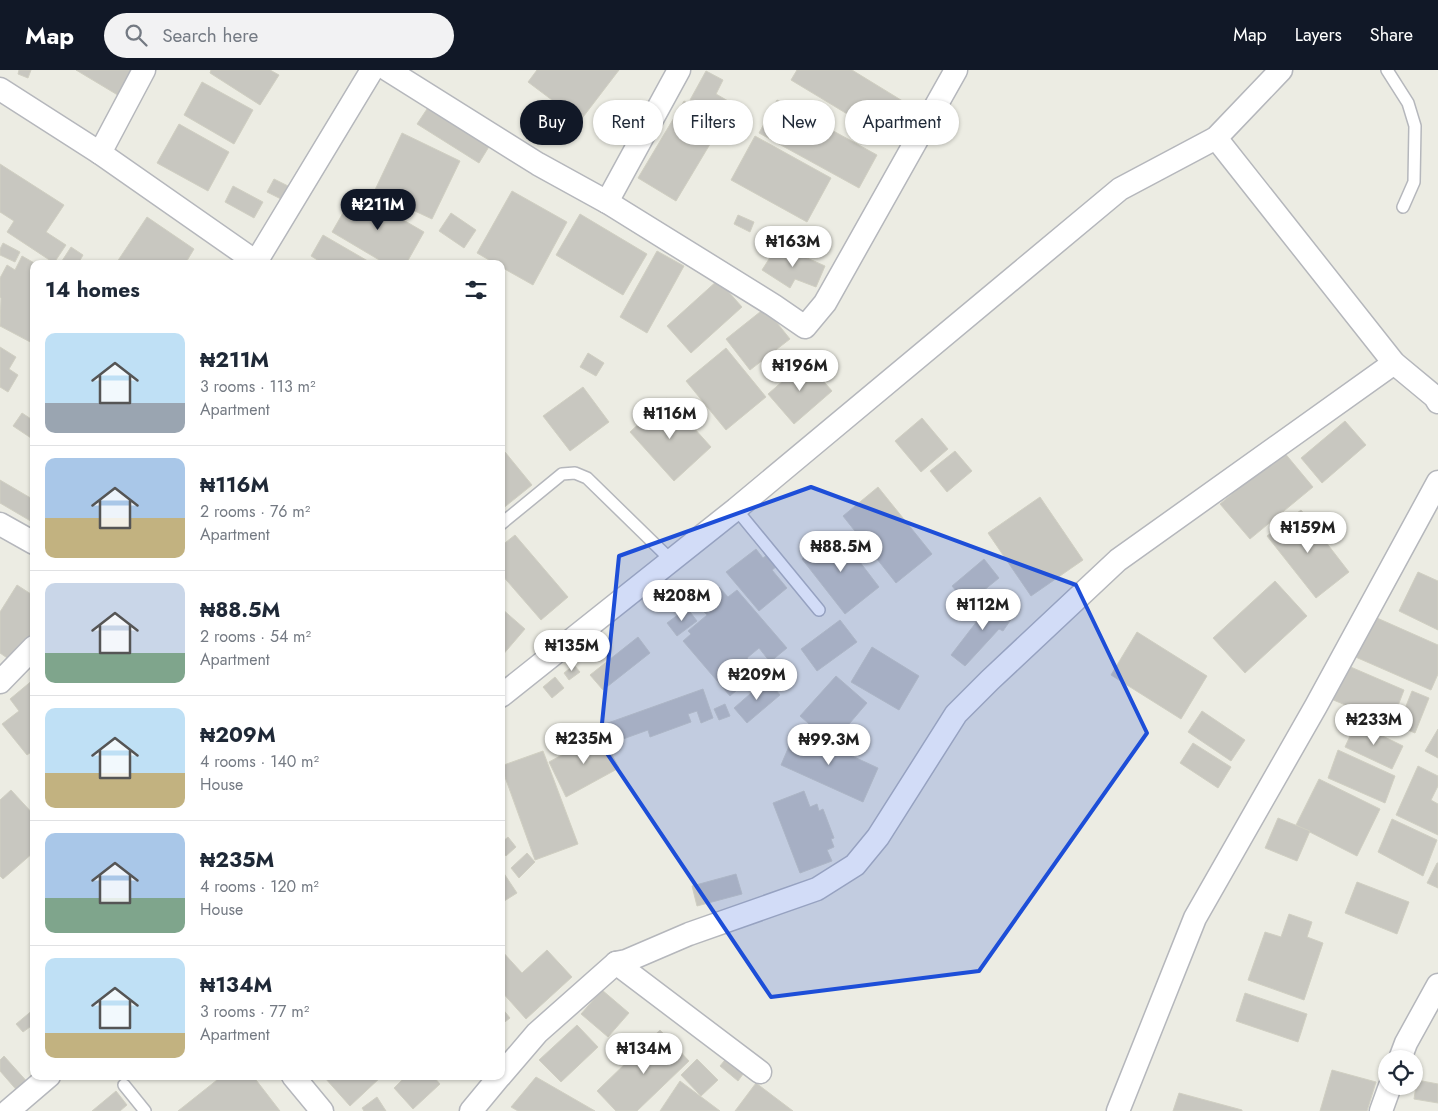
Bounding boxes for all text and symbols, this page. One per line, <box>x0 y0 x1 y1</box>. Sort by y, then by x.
search box <box>104 13 454 58</box>
text: Map <box>25 18 74 53</box>
icon: search <box>122 21 150 49</box>
text: Search here <box>162 22 258 49</box>
text: Map <box>1233 22 1267 48</box>
text: Layers <box>1295 22 1342 48</box>
text: Share <box>1370 22 1413 48</box>
chip: Buy <box>520 100 583 145</box>
chip: Rent <box>593 100 663 145</box>
chip: Filters <box>673 100 753 145</box>
chip: New <box>763 100 835 145</box>
chip: Apartment <box>845 100 959 145</box>
pin: ₦211M <box>343 189 413 231</box>
text: ₦211M <box>352 193 404 216</box>
pin: ₦163M <box>758 226 828 268</box>
text: ₦163M <box>766 230 820 253</box>
text: 14 homes <box>45 275 140 305</box>
icon: filters <box>462 276 490 304</box>
text: ₦211M <box>200 345 269 375</box>
pin: ₦196M <box>765 350 835 392</box>
icon: home <box>85 353 145 413</box>
text: ₦196M <box>772 354 828 377</box>
text: 3 rooms · 113 m² <box>200 375 316 398</box>
text: Apartment <box>200 398 270 421</box>
pin: ₦116M <box>635 398 705 440</box>
text: ₦116M <box>644 402 696 425</box>
text: ₦116M <box>200 470 269 500</box>
icon: home <box>85 478 145 538</box>
text: 2 rooms · 76 m² <box>200 500 310 523</box>
pin: ₦159M <box>1273 512 1343 554</box>
text: ₦159M <box>1281 516 1335 539</box>
text: Apartment <box>200 523 270 546</box>
pin: ₦88.5M <box>800 530 882 573</box>
text: ₦88.5M <box>810 535 872 558</box>
pin: ₦208M <box>647 580 717 622</box>
text: ₦208M <box>654 584 710 607</box>
pin: ₦112M <box>948 588 1018 631</box>
text: ₦112M <box>957 593 1009 616</box>
text: ₦88.5M <box>200 595 280 625</box>
icon: home <box>85 603 145 663</box>
text: 2 rooms · 54 m² <box>200 625 311 648</box>
pin: ₦135M <box>537 630 607 672</box>
text: ₦135M <box>545 634 599 657</box>
text: Apartment <box>200 648 270 671</box>
pin: ₦209M <box>722 658 792 701</box>
text: ₦209M <box>728 663 786 686</box>
pin: ₦233M <box>1339 704 1409 746</box>
text: ₦233M <box>1346 708 1402 731</box>
text: ₦209M <box>200 720 276 750</box>
pin: ₦235M <box>549 722 619 765</box>
pin: ₦99.3M <box>788 724 870 766</box>
text: ₦235M <box>556 727 612 750</box>
icon: home <box>85 728 145 788</box>
text: ₦99.3M <box>798 728 860 751</box>
text: 4 rooms · 140 m² <box>200 750 319 773</box>
text: House <box>200 773 243 796</box>
text: ₦235M <box>200 845 274 875</box>
icon: home <box>85 853 145 913</box>
text: 4 rooms · 120 m² <box>200 875 319 898</box>
text: House <box>200 898 243 921</box>
text: ₦134M <box>200 970 272 1000</box>
icon: home <box>85 978 145 1038</box>
text: 3 rooms · 77 m² <box>200 1000 309 1023</box>
text: Apartment <box>200 1023 270 1046</box>
pin: ₦134M <box>609 1032 679 1075</box>
text: ₦134M <box>616 1037 672 1060</box>
map controls <box>1378 1050 1423 1095</box>
button: locate <box>1378 1050 1423 1095</box>

